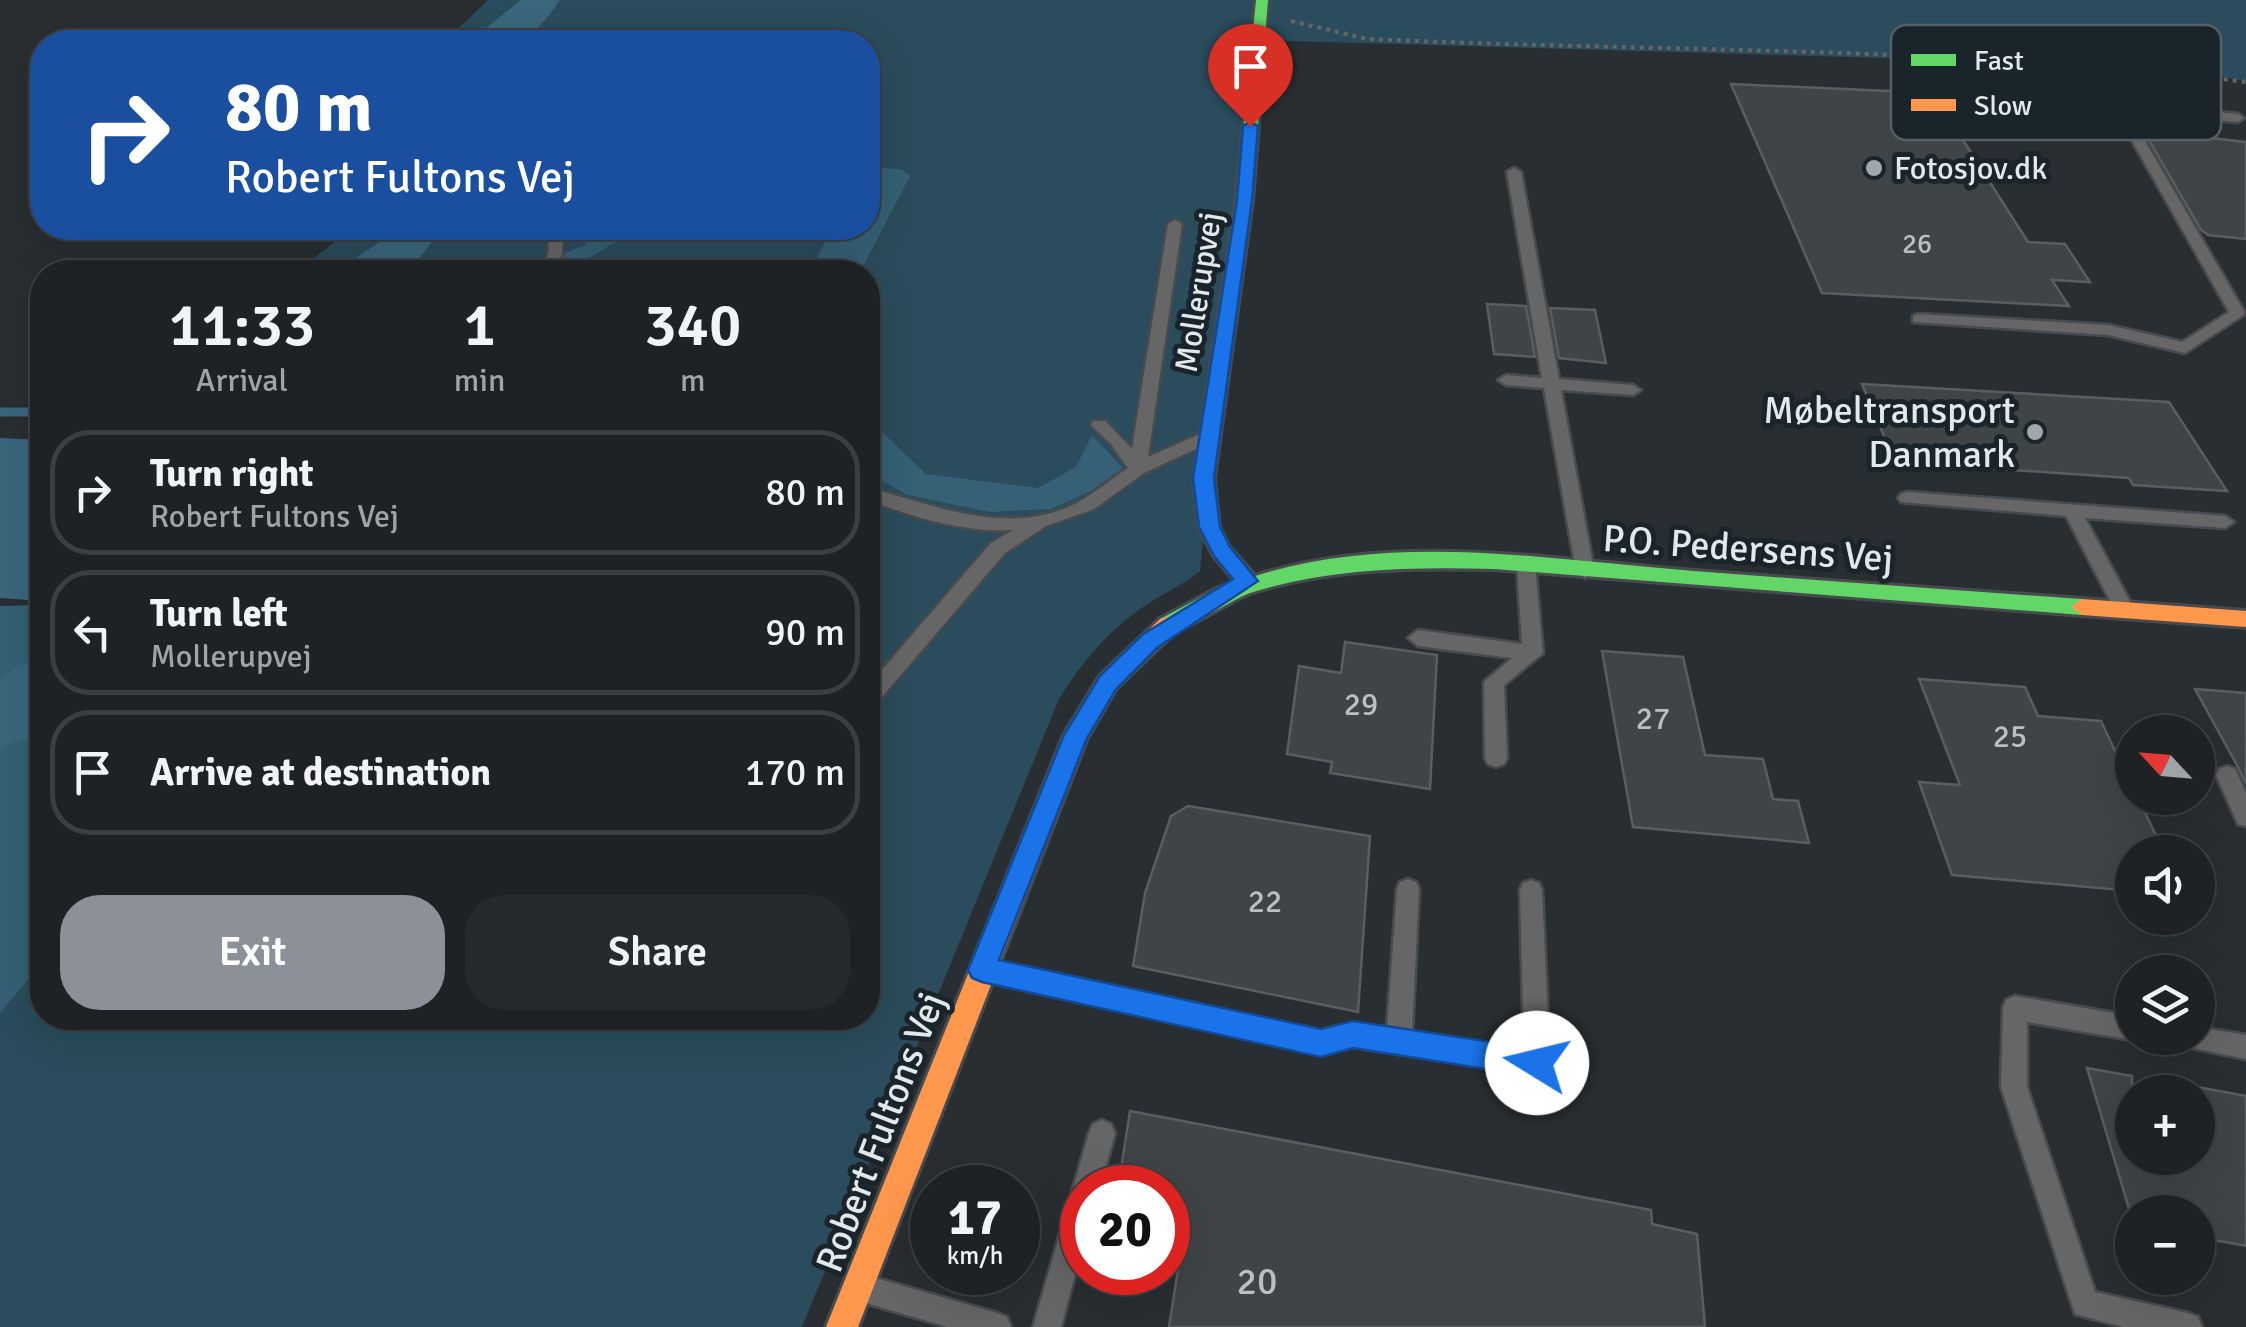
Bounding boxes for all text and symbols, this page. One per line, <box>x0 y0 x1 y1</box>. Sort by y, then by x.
pin <box>1208 24 1293 127</box>
legend <box>1891 25 2221 140</box>
icon: arrive <box>1223 39 1278 94</box>
text: Fast <box>1974 44 2024 78</box>
text: 80 m <box>225 64 373 150</box>
icon: right <box>60 70 190 200</box>
text: Slow <box>1974 89 2032 123</box>
place label: Fotosjov.dk <box>1894 149 2047 188</box>
text: Robert Fultons Vej <box>225 150 575 205</box>
marker: Fotosjov.dk <box>1863 157 1885 179</box>
street label: Mollerupvej <box>1167 209 1230 375</box>
house number: 26 <box>1902 227 1932 261</box>
text: 11:33 <box>169 289 315 363</box>
text: 1 <box>463 289 496 363</box>
text: 340 <box>644 289 741 363</box>
text: Arrival <box>196 361 288 400</box>
text: min <box>454 361 505 400</box>
text: m <box>680 361 706 400</box>
place label: Møbeltransport Danmark <box>1763 387 2015 478</box>
marker: Møbeltransport Danmark <box>2024 421 2046 443</box>
text: Turn right <box>150 450 314 497</box>
icon: right <box>65 465 120 520</box>
text: 80 m <box>765 469 845 516</box>
text: Robert Fultons Vej <box>150 497 399 536</box>
street label: P.O. Pedersens Vej <box>1601 515 1895 582</box>
text: Turn left <box>150 590 288 637</box>
icon: left <box>65 605 120 660</box>
text: 90 m <box>765 609 845 656</box>
text: Mollerupvej <box>150 637 312 676</box>
house number: 29 <box>1344 685 1378 724</box>
house number: 27 <box>1636 699 1670 738</box>
north arrow <box>2115 715 2215 815</box>
map controls <box>2115 715 2215 1295</box>
house number: 25 <box>1993 717 2027 756</box>
icon: arrive <box>65 745 120 800</box>
text: Arrive at destination <box>150 749 491 796</box>
text: 170 m <box>745 749 845 796</box>
button: sound <box>2115 835 2215 935</box>
house number: 22 <box>1248 882 1282 921</box>
button: Exit <box>60 895 445 1010</box>
button: Share <box>465 895 850 1010</box>
button: layers <box>2115 955 2215 1055</box>
street label: Robert Fultons Vej <box>806 986 955 1279</box>
position arrow <box>1485 1011 1589 1115</box>
button: + <box>2115 1075 2215 1175</box>
speed limit sign: 20 <box>1060 1165 1190 1295</box>
text: 17 <box>948 1187 1002 1249</box>
button: − <box>2115 1195 2215 1295</box>
text: km/h <box>947 1240 1003 1271</box>
house number: 20 <box>1236 1258 1278 1305</box>

